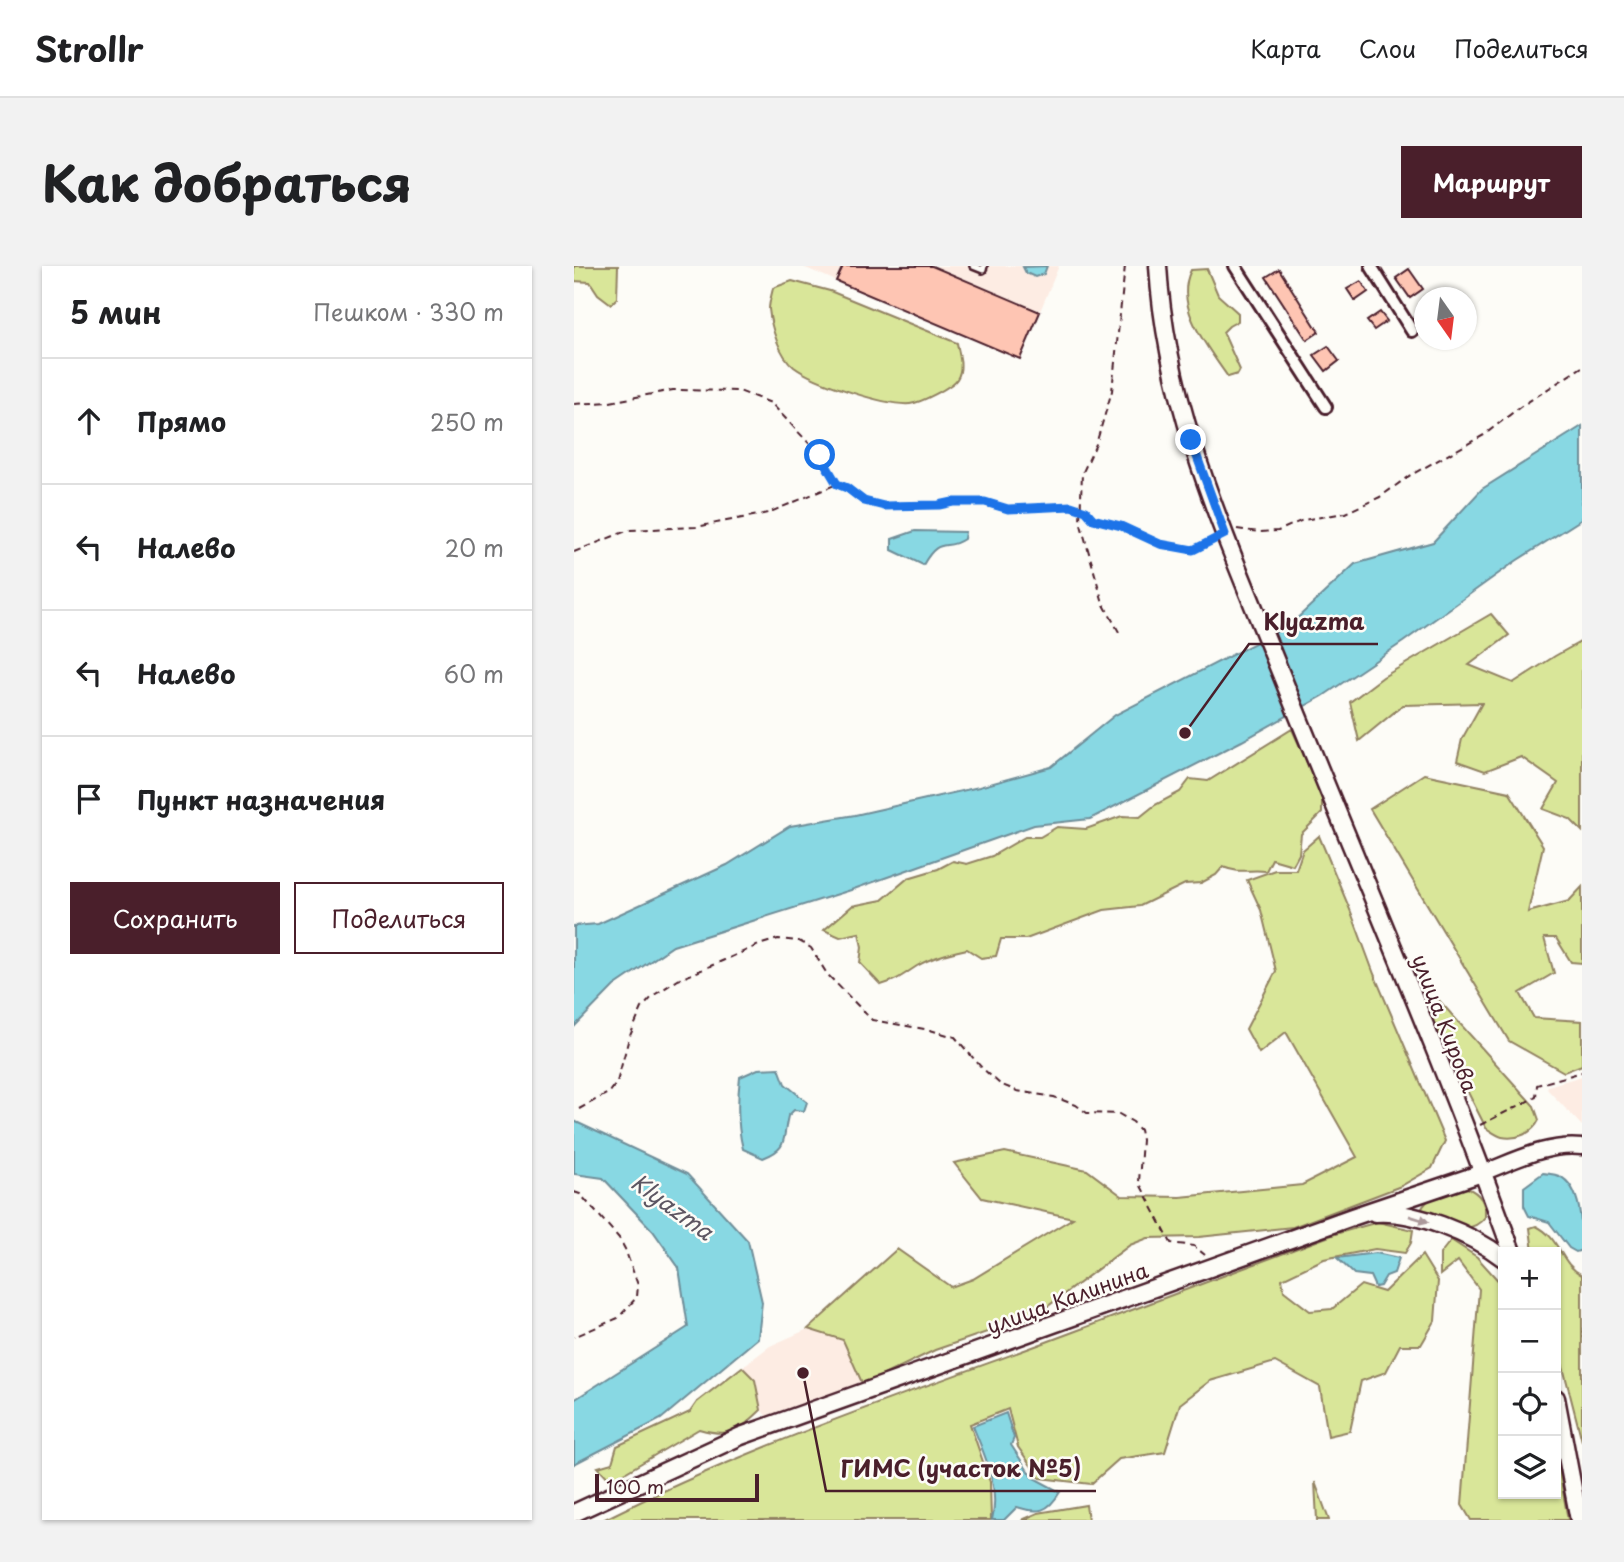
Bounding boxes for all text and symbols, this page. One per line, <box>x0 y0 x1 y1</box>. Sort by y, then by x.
text: Strollr <box>35 23 144 73</box>
text: Карта <box>1250 30 1321 66</box>
text: Слои <box>1359 30 1416 66</box>
text: Поделиться <box>1454 30 1589 66</box>
text: Как добраться <box>42 145 412 219</box>
button: Маршрут <box>1401 146 1582 218</box>
north arrow <box>1414 287 1477 350</box>
text: 5 мин <box>70 289 162 334</box>
text: Пешком · 330 m <box>313 294 504 329</box>
icon: ahead <box>70 402 108 440</box>
text: Прямо <box>137 402 226 441</box>
text: 250 m <box>430 404 504 439</box>
route end <box>1175 424 1206 455</box>
route start <box>804 439 835 470</box>
icon: left <box>70 528 108 566</box>
text: Налево <box>137 528 235 567</box>
text: 20 m <box>445 530 504 565</box>
callout: Klyazma <box>1249 600 1378 644</box>
text: Klyazma <box>1263 603 1365 638</box>
icon: left <box>70 654 108 692</box>
text: Налево <box>137 654 235 693</box>
text: 60 m <box>444 656 504 691</box>
icon: arrive <box>70 780 108 818</box>
text: Пункт назначения <box>137 780 385 819</box>
button: Сохранить <box>70 882 280 954</box>
button: Поделиться <box>294 882 504 954</box>
street label: улица Кирова <box>1405 949 1487 1097</box>
water label: Klyazma <box>625 1164 722 1248</box>
one-way arrow <box>1408 1215 1429 1225</box>
map controls <box>1498 1247 1561 1499</box>
button: + <box>1498 1247 1561 1310</box>
street label: улица Калинина <box>982 1253 1153 1341</box>
button: − <box>1498 1310 1561 1373</box>
button: locate <box>1498 1373 1561 1436</box>
button: layers <box>1498 1436 1561 1499</box>
callout: ГИМС (участок №5) <box>826 1447 1096 1491</box>
text: ГИМС (участок №5) <box>841 1450 1081 1485</box>
scale bar <box>595 1471 760 1503</box>
text: 100 m <box>606 1472 664 1500</box>

